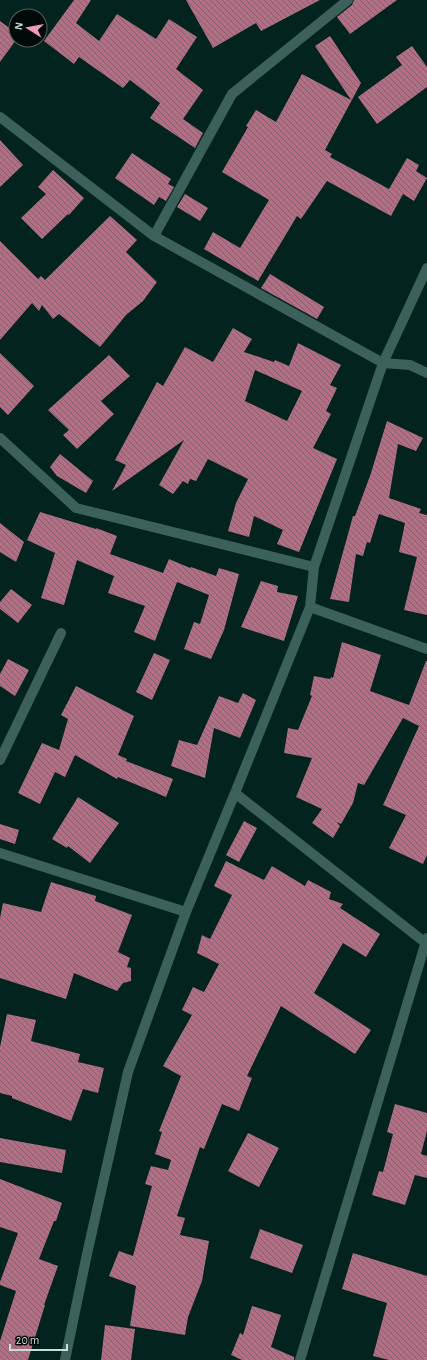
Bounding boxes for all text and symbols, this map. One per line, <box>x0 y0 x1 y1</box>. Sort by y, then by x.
north arrow <box>8 8 48 48</box>
text: N <box>13 21 25 31</box>
scale bar <box>10 1326 67 1352</box>
text: 20 m <box>16 1334 39 1346</box>

